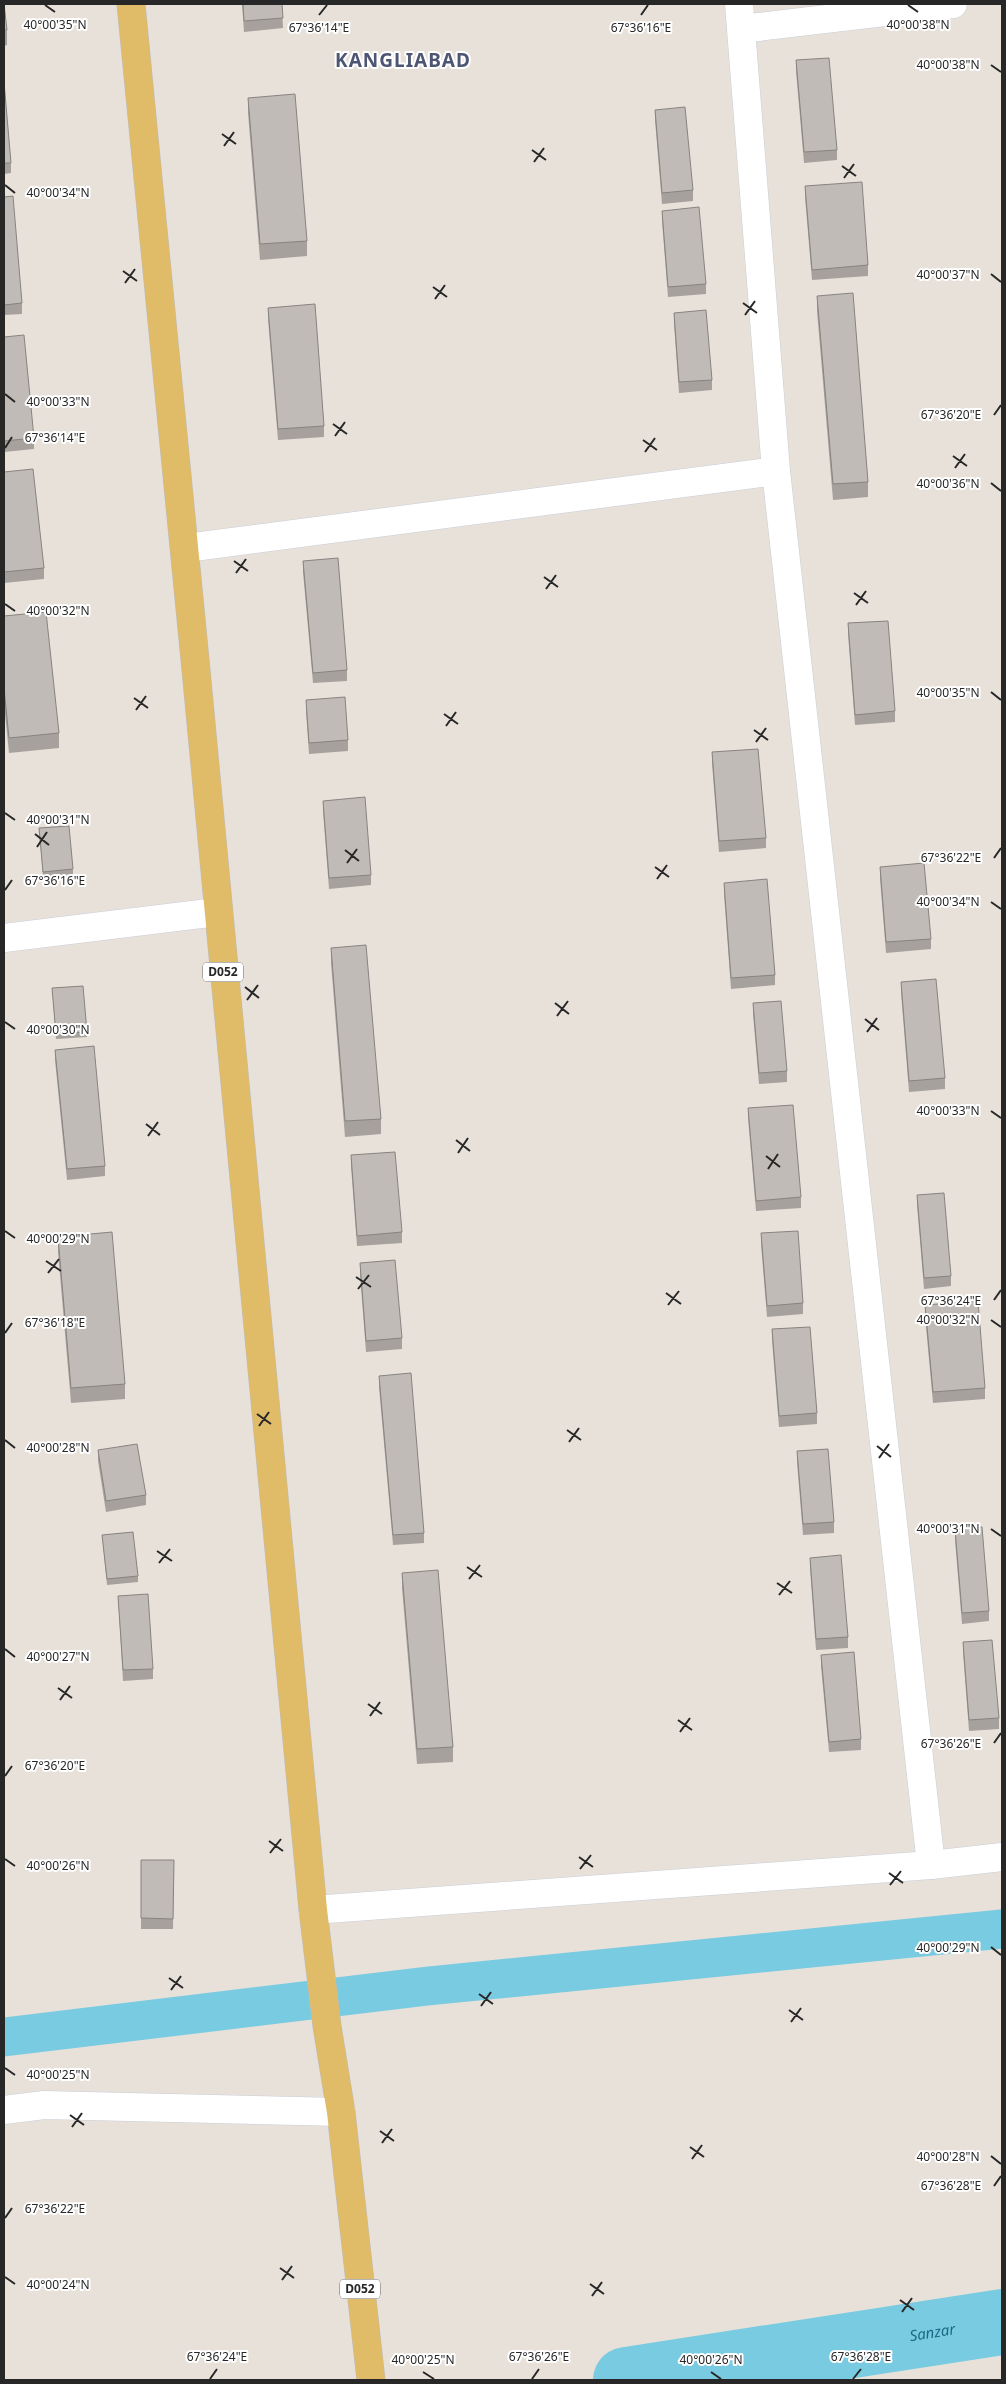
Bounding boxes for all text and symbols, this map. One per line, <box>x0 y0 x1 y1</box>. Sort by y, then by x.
text: 40°00'35"N <box>23 16 87 33</box>
text: 40°00'38"N <box>886 16 950 33</box>
text: 67°36'14"E <box>289 19 349 36</box>
text: 67°36'16"E <box>611 19 671 36</box>
district label: KANGLIABAD <box>335 47 471 73</box>
text: 40°00'38"N <box>916 56 980 73</box>
text: 40°00'34"N <box>26 184 90 201</box>
text: 40°00'37"N <box>916 266 980 283</box>
text: 40°00'33"N <box>26 393 90 410</box>
text: 67°36'20"E <box>921 406 981 423</box>
text: 67°36'14"E <box>25 429 85 446</box>
text: 40°00'36"N <box>916 475 980 492</box>
text: 40°00'32"N <box>26 602 90 619</box>
text: 40°00'35"N <box>916 684 980 701</box>
text: 40°00'31"N <box>26 811 90 828</box>
text: 67°36'22"E <box>921 849 981 866</box>
text: 67°36'16"E <box>25 872 85 889</box>
text: 40°00'34"N <box>916 893 980 910</box>
road number: D052 <box>203 962 243 982</box>
text: 40°00'30"N <box>26 1021 90 1038</box>
text: 40°00'33"N <box>916 1102 980 1119</box>
text: 40°00'29"N <box>26 1230 90 1247</box>
text: 67°36'24"E <box>921 1292 981 1309</box>
text: 40°00'32"N <box>916 1311 980 1328</box>
text: 67°36'18"E <box>25 1314 85 1331</box>
text: 40°00'28"N <box>26 1439 90 1456</box>
text: 40°00'31"N <box>916 1520 980 1537</box>
text: 40°00'27"N <box>26 1648 90 1665</box>
text: 67°36'26"E <box>921 1735 981 1752</box>
text: 67°36'20"E <box>25 1757 85 1774</box>
text: 40°00'26"N <box>26 1857 90 1874</box>
text: 40°00'29"N <box>916 1939 980 1956</box>
text: 40°00'25"N <box>26 2066 90 2083</box>
text: 40°00'28"N <box>916 2148 980 2165</box>
text: 67°36'28"E <box>921 2177 981 2194</box>
text: 67°36'22"E <box>25 2200 85 2217</box>
text: 40°00'24"N <box>26 2276 90 2293</box>
road number: D052 <box>340 2280 380 2298</box>
water label: Sanzar <box>908 2318 957 2345</box>
text: 67°36'24"E <box>187 2348 247 2365</box>
text: 67°36'26"E <box>509 2348 569 2365</box>
text: 67°36'28"E <box>831 2348 891 2365</box>
text: 40°00'25"N <box>391 2351 455 2368</box>
text: 40°00'26"N <box>679 2351 743 2368</box>

